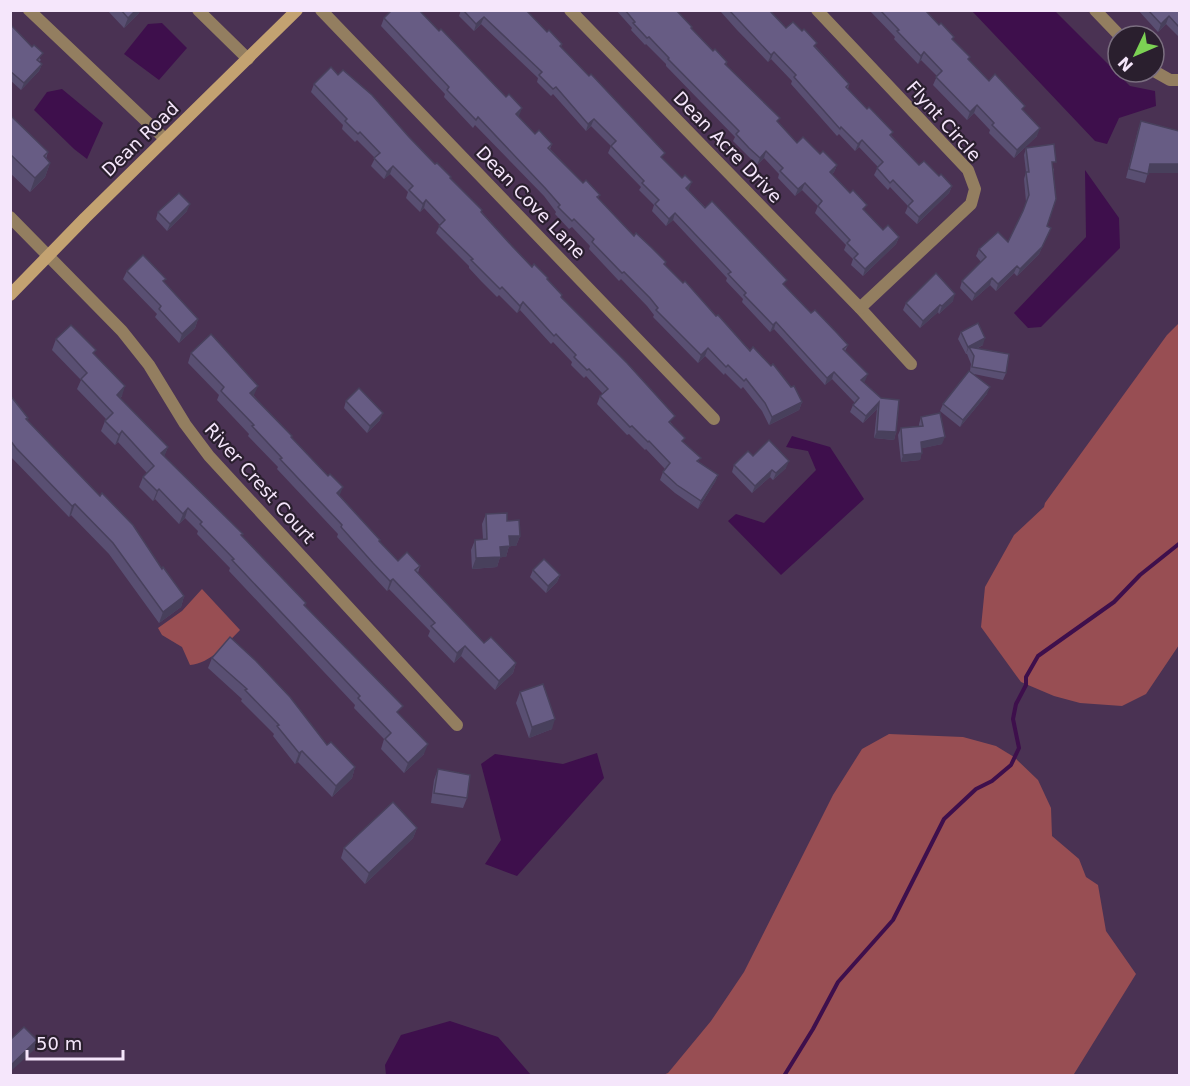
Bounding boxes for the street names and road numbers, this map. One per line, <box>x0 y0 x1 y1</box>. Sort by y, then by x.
street label: Flynt Circle <box>902 77 986 165</box>
street label: Dean Acre Drive <box>669 87 787 207</box>
street label: Dean Road <box>97 97 183 181</box>
street label: Dean Cove Lane <box>472 142 590 262</box>
street label: River Crest Court <box>200 419 320 547</box>

